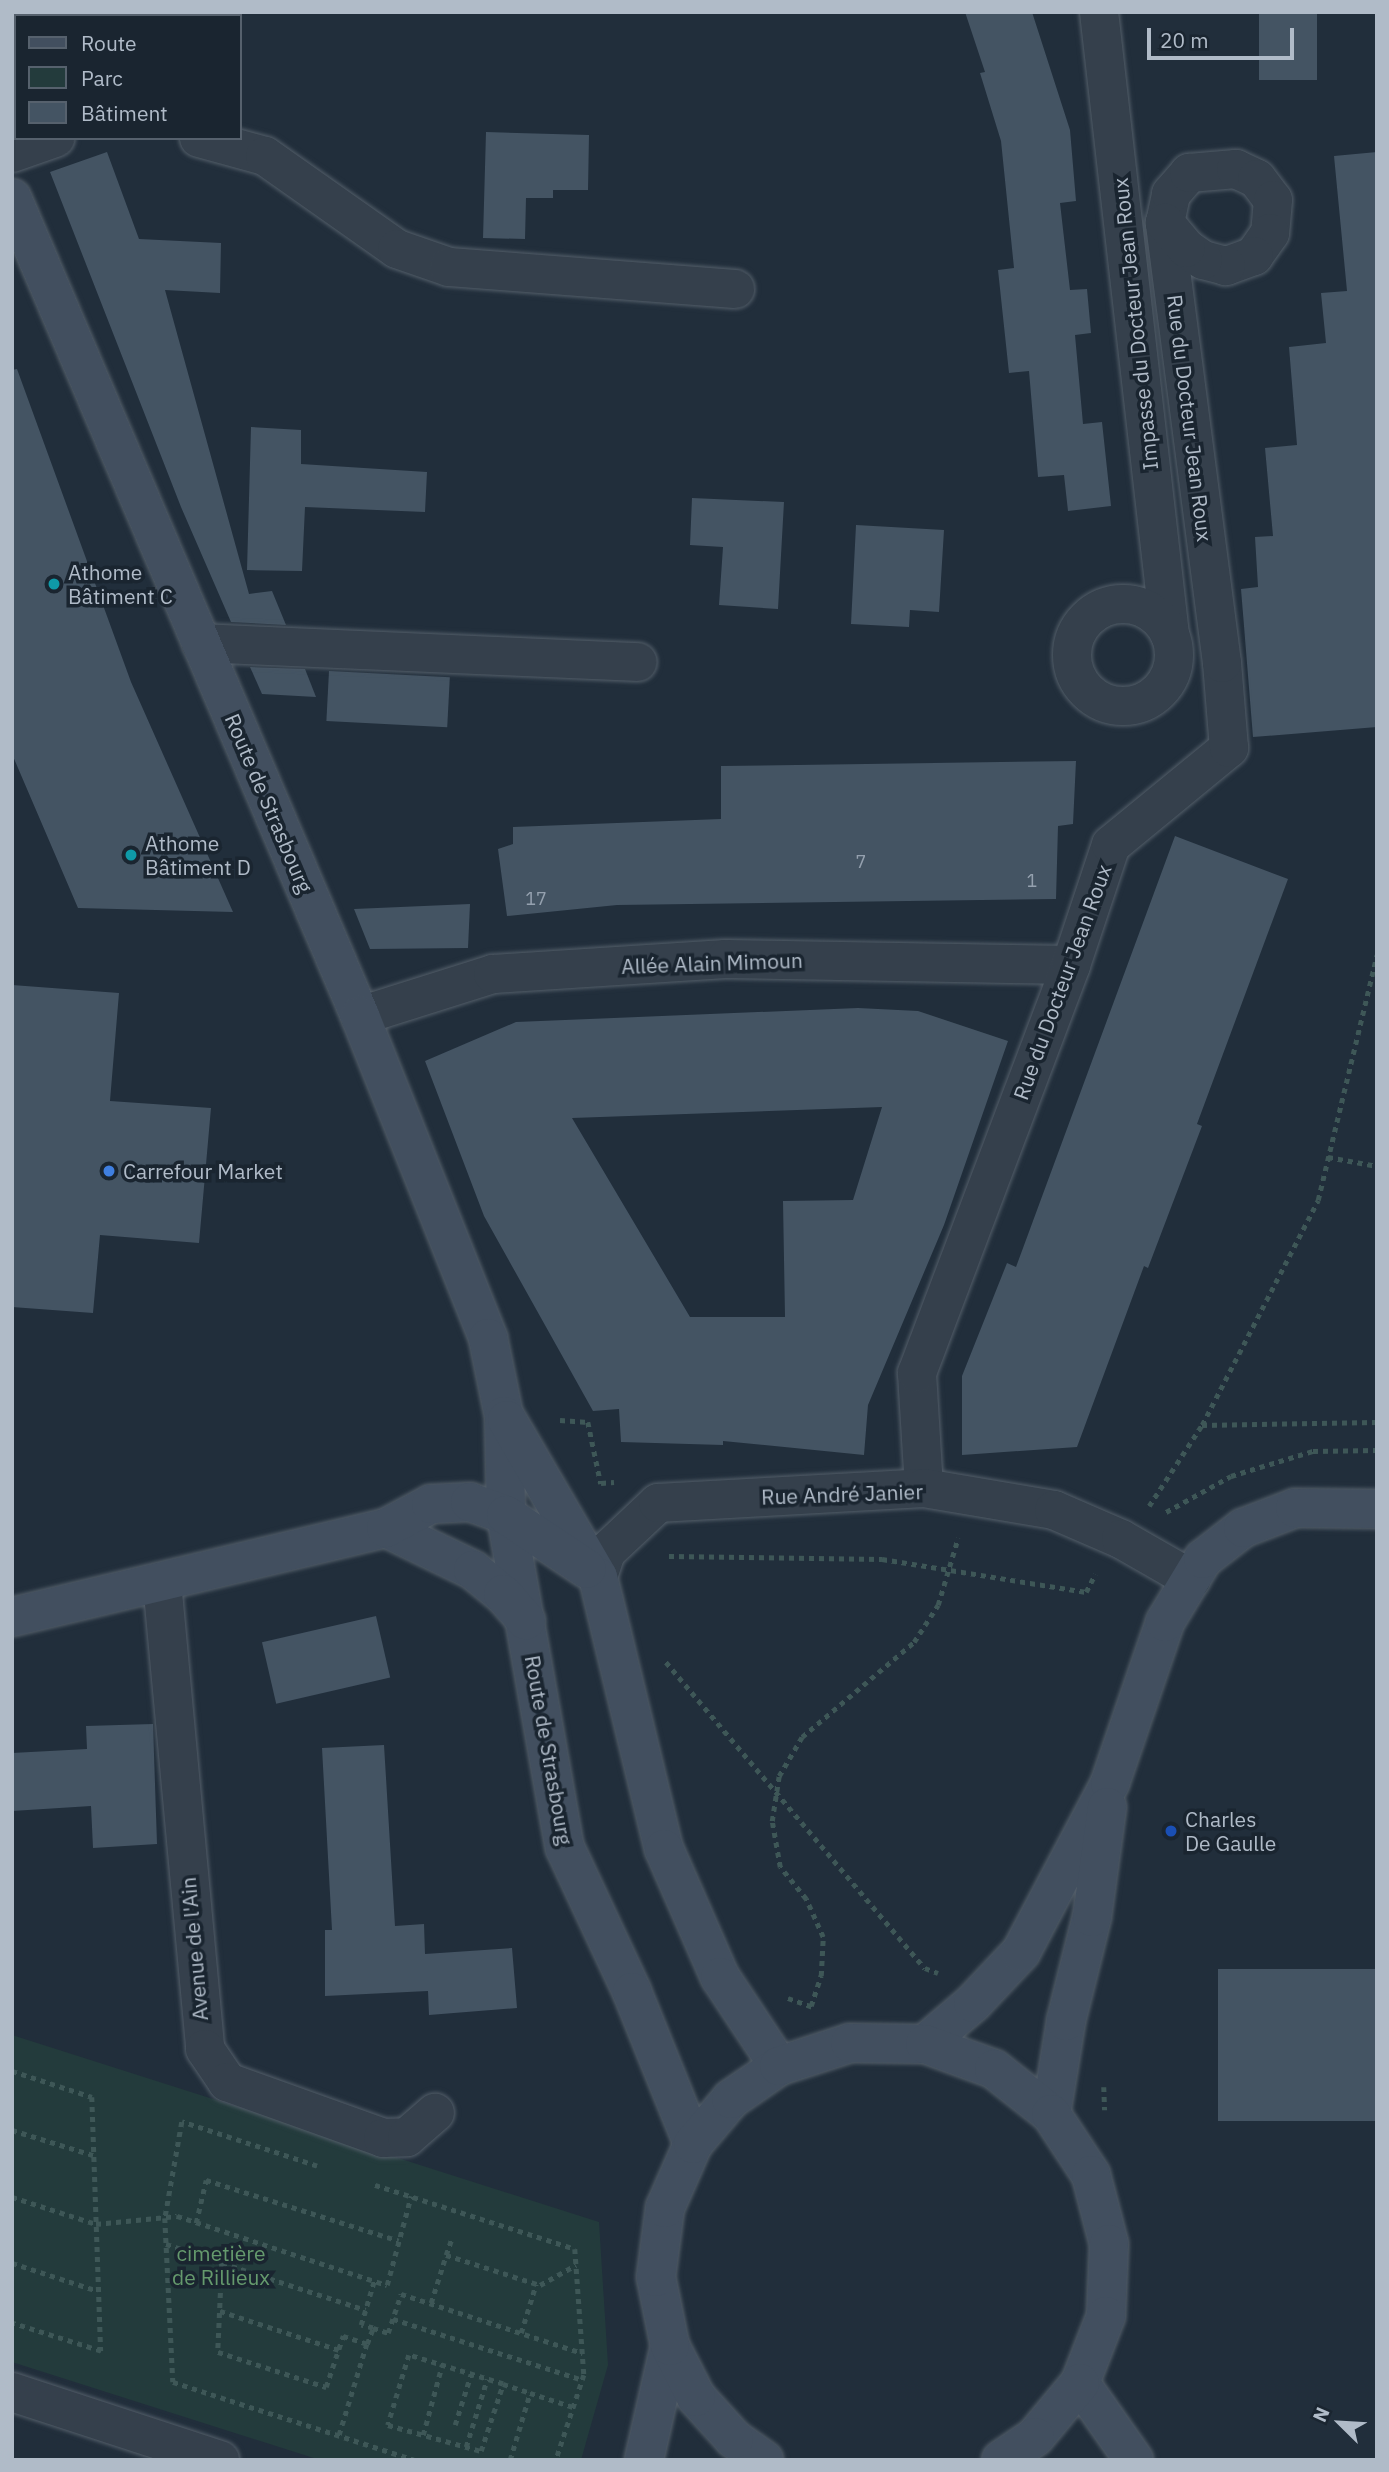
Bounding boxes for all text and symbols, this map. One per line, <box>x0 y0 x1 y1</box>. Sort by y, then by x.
legend <box>14 14 242 140</box>
scale bar <box>1151 14 1298 58</box>
text: 20 m <box>1160 26 1209 54</box>
text: Route <box>81 29 137 57</box>
text: Parc <box>81 64 123 92</box>
text: Bâtiment <box>81 99 168 127</box>
street label: Impasse du Docteur Jean Roux <box>1107 177 1163 471</box>
street label: Rue du Docteur Jean Roux <box>1162 293 1218 543</box>
place label: Athome Bâtiment C <box>68 559 173 609</box>
marker: Athome Bâtiment C <box>46 576 62 592</box>
street label: Route de Strasbourg <box>220 710 318 896</box>
place label: Athome Bâtiment D <box>145 830 251 880</box>
marker: Athome Bâtiment D <box>123 847 139 863</box>
house number: 7 <box>856 851 866 873</box>
street label: Rue du Docteur Jean Roux <box>1008 861 1116 1103</box>
house number: 1 <box>1027 870 1037 892</box>
house number: 17 <box>525 888 547 910</box>
street label: Allée Alain Mimoun <box>621 947 803 979</box>
place label: Carrefour Market <box>123 1158 283 1184</box>
marker: Carrefour Market <box>101 1163 117 1179</box>
street label: Rue André Janier <box>761 1479 923 1509</box>
street label: Route de Strasbourg <box>520 1653 578 1847</box>
place label: Charles De Gaulle <box>1185 1806 1276 1856</box>
marker: Charles De Gaulle <box>1163 1823 1179 1839</box>
street label: Avenue de l'Ain <box>175 1876 213 2022</box>
park label: cimetière de Rillieux <box>172 2240 270 2290</box>
north arrow <box>1305 2388 1375 2458</box>
text: N <box>1307 2403 1335 2426</box>

